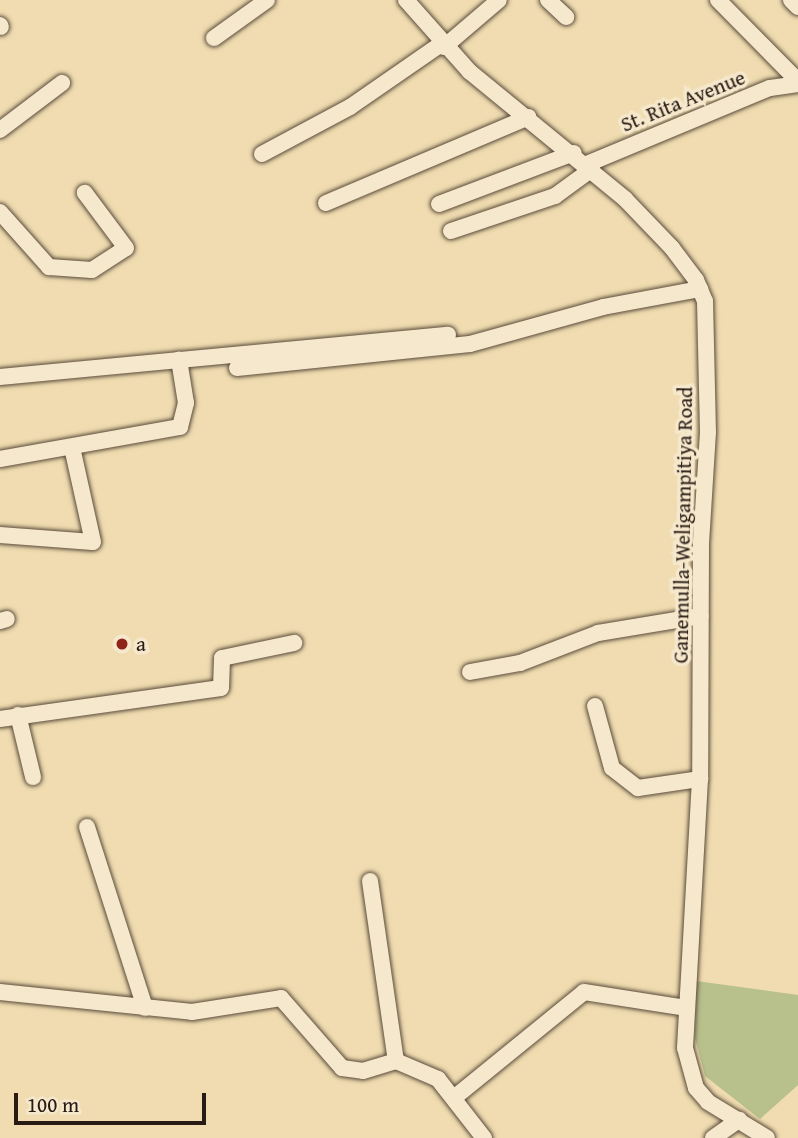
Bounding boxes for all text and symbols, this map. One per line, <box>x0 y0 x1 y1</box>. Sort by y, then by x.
street label: St. Rita Avenue <box>617 65 749 137</box>
street label: Ganemulla-Weligampitiya Road <box>668 386 698 664</box>
place label: a <box>136 631 146 657</box>
marker: a <box>114 636 130 652</box>
scale bar <box>18 1078 210 1122</box>
text: 100 m <box>27 1089 79 1120</box>

